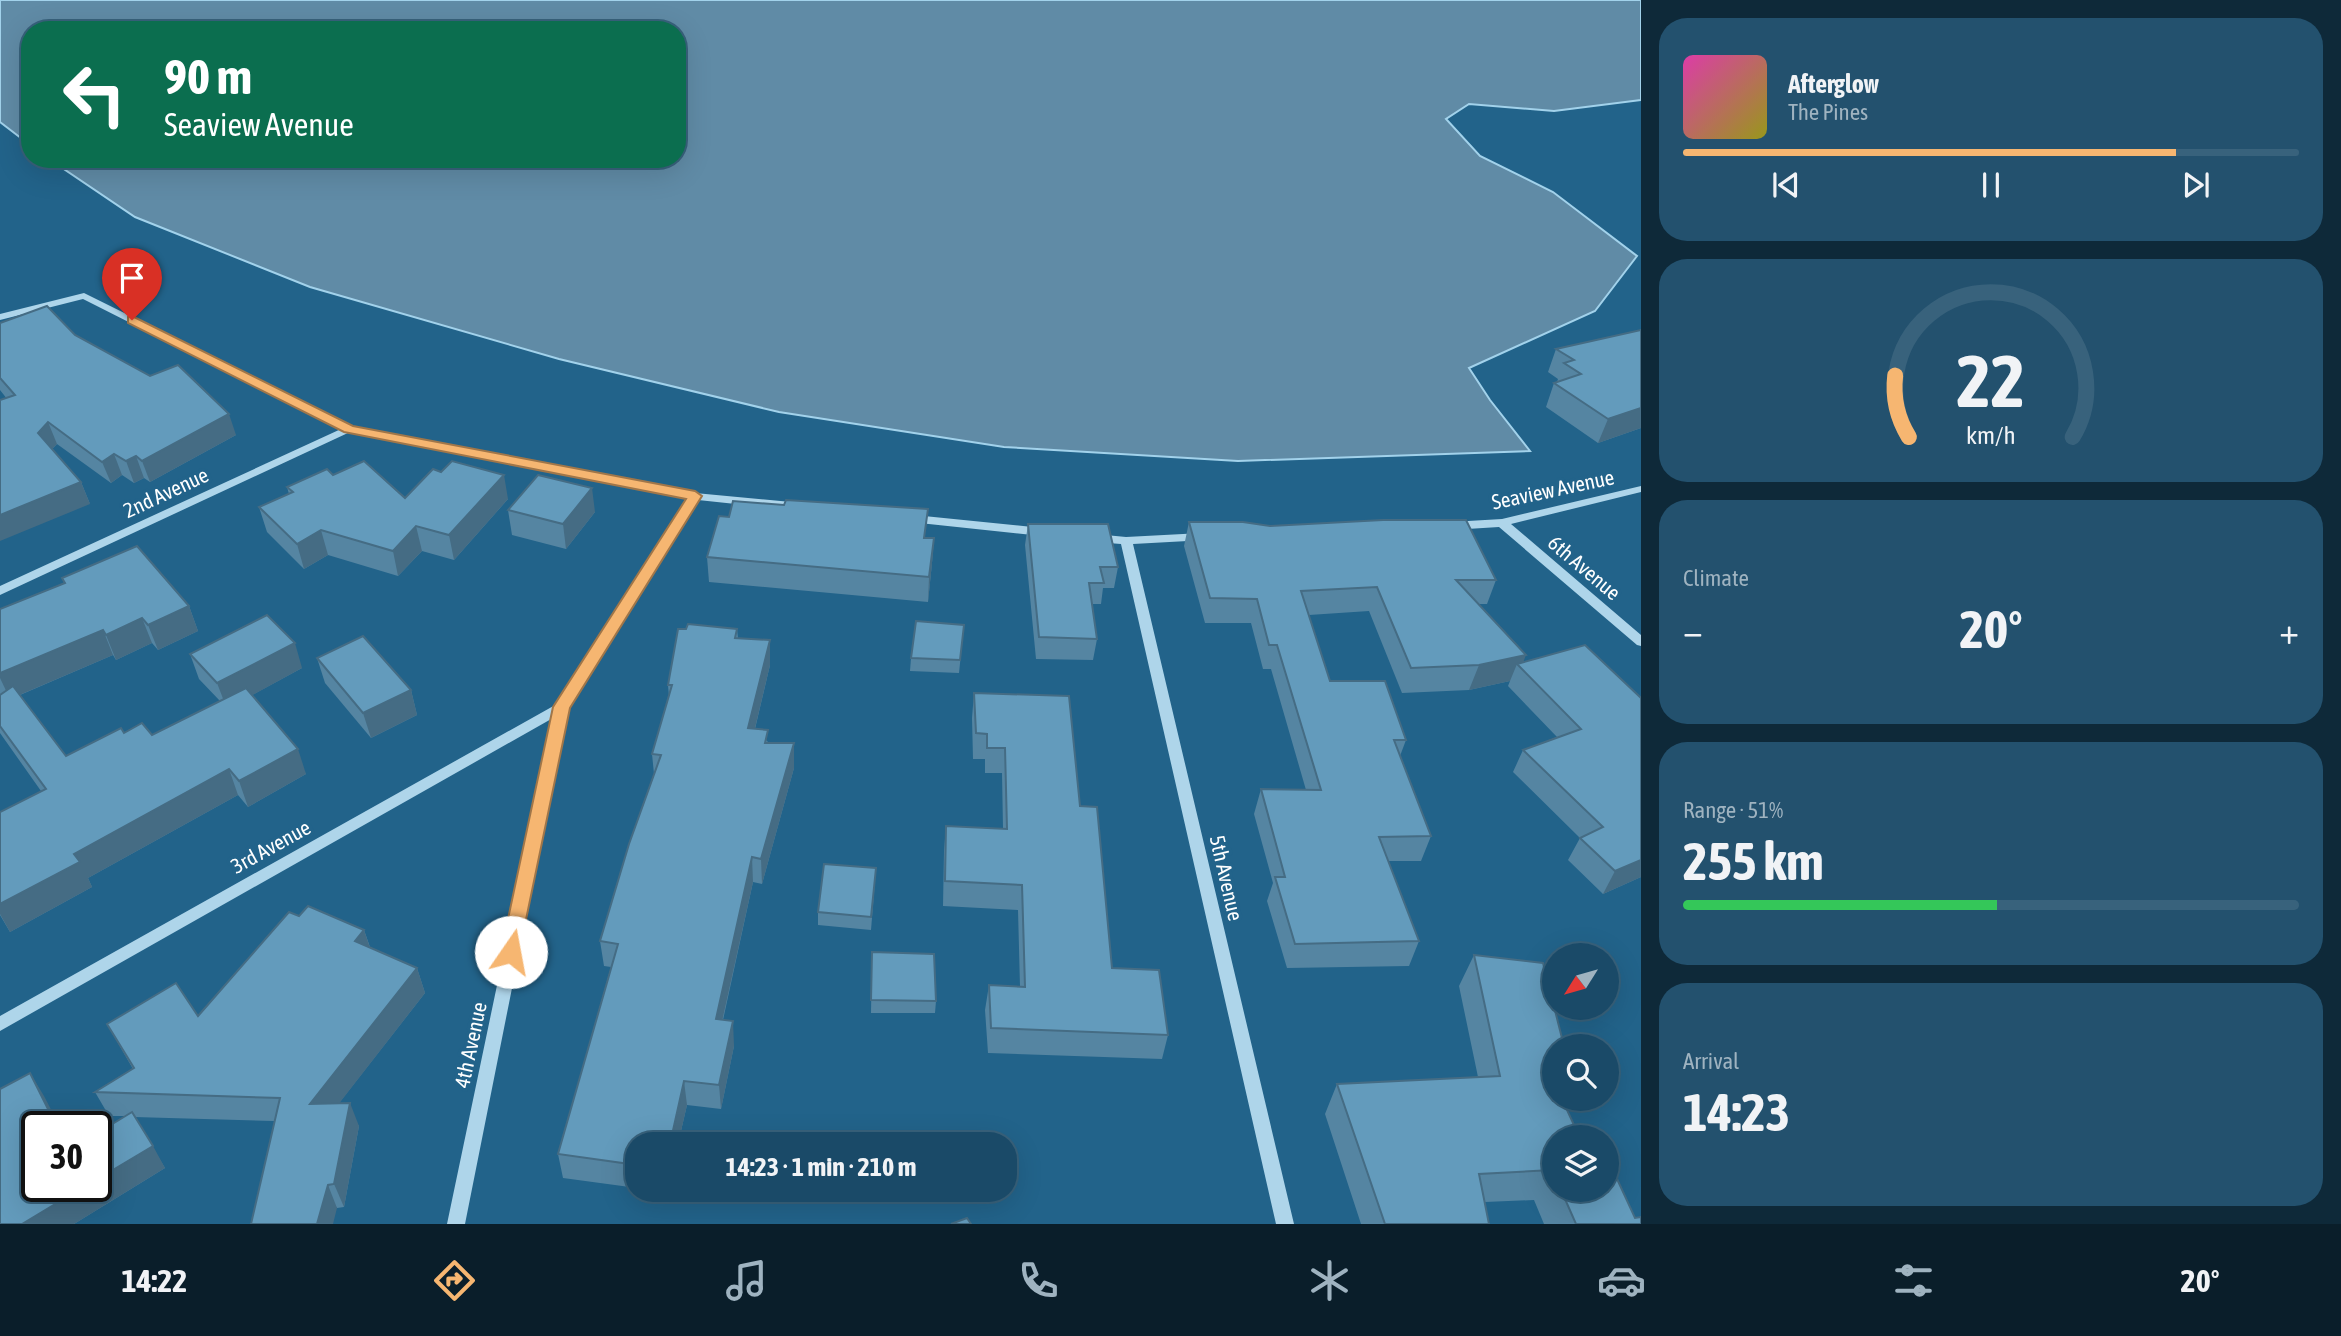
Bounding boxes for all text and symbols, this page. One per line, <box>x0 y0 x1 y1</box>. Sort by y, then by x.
text: 90 m <box>164 48 252 104</box>
icon: left <box>49 49 140 140</box>
text: Afterglow <box>1788 69 1879 99</box>
text: The Pines <box>1788 99 1868 125</box>
text: Seaview Avenue <box>164 106 354 143</box>
icon: previous <box>1767 166 1805 204</box>
icon: pause <box>1972 166 2010 204</box>
icon: next <box>2177 166 2215 204</box>
pin <box>102 248 162 320</box>
icon: arrive <box>113 259 151 297</box>
text: 22 <box>1957 339 2025 422</box>
text: km/h <box>1966 421 2016 449</box>
street label: 2nd Avenue <box>119 462 212 522</box>
street label: Seaview Avenue <box>1489 464 1616 514</box>
street label: 6th Avenue <box>1544 530 1626 604</box>
text: Climate <box>1683 565 1749 591</box>
text: 20° <box>1959 599 2023 659</box>
text: − <box>1683 609 1703 652</box>
text: + <box>2279 609 2299 652</box>
text: Range · 51% <box>1683 797 1783 823</box>
street label: 3rd Avenue <box>227 815 314 878</box>
text: 255 km <box>1683 831 1824 891</box>
street label: 5th Avenue <box>1205 833 1248 923</box>
position arrow <box>474 915 548 989</box>
north arrow <box>1542 943 1619 1020</box>
map controls <box>1542 943 1619 1202</box>
street label: 4th Avenue <box>449 1000 491 1090</box>
button: search <box>1542 1034 1619 1111</box>
text: Arrival <box>1683 1048 1739 1074</box>
text: 14:23 <box>1683 1082 1790 1142</box>
speed limit sign: 30 <box>21 1111 112 1202</box>
button: layers <box>1542 1125 1619 1202</box>
text: 14:23 · 1 min · 210 m <box>726 1152 916 1182</box>
icon: directions <box>430 1256 479 1305</box>
icon: music <box>722 1256 771 1305</box>
icon: phone <box>1014 1256 1063 1305</box>
icon: climate <box>1305 1256 1354 1305</box>
icon: car <box>1597 1256 1646 1305</box>
icon: filters <box>1889 1256 1938 1305</box>
text: 14:22 <box>121 1262 187 1299</box>
text: 20° <box>2181 1262 2220 1299</box>

